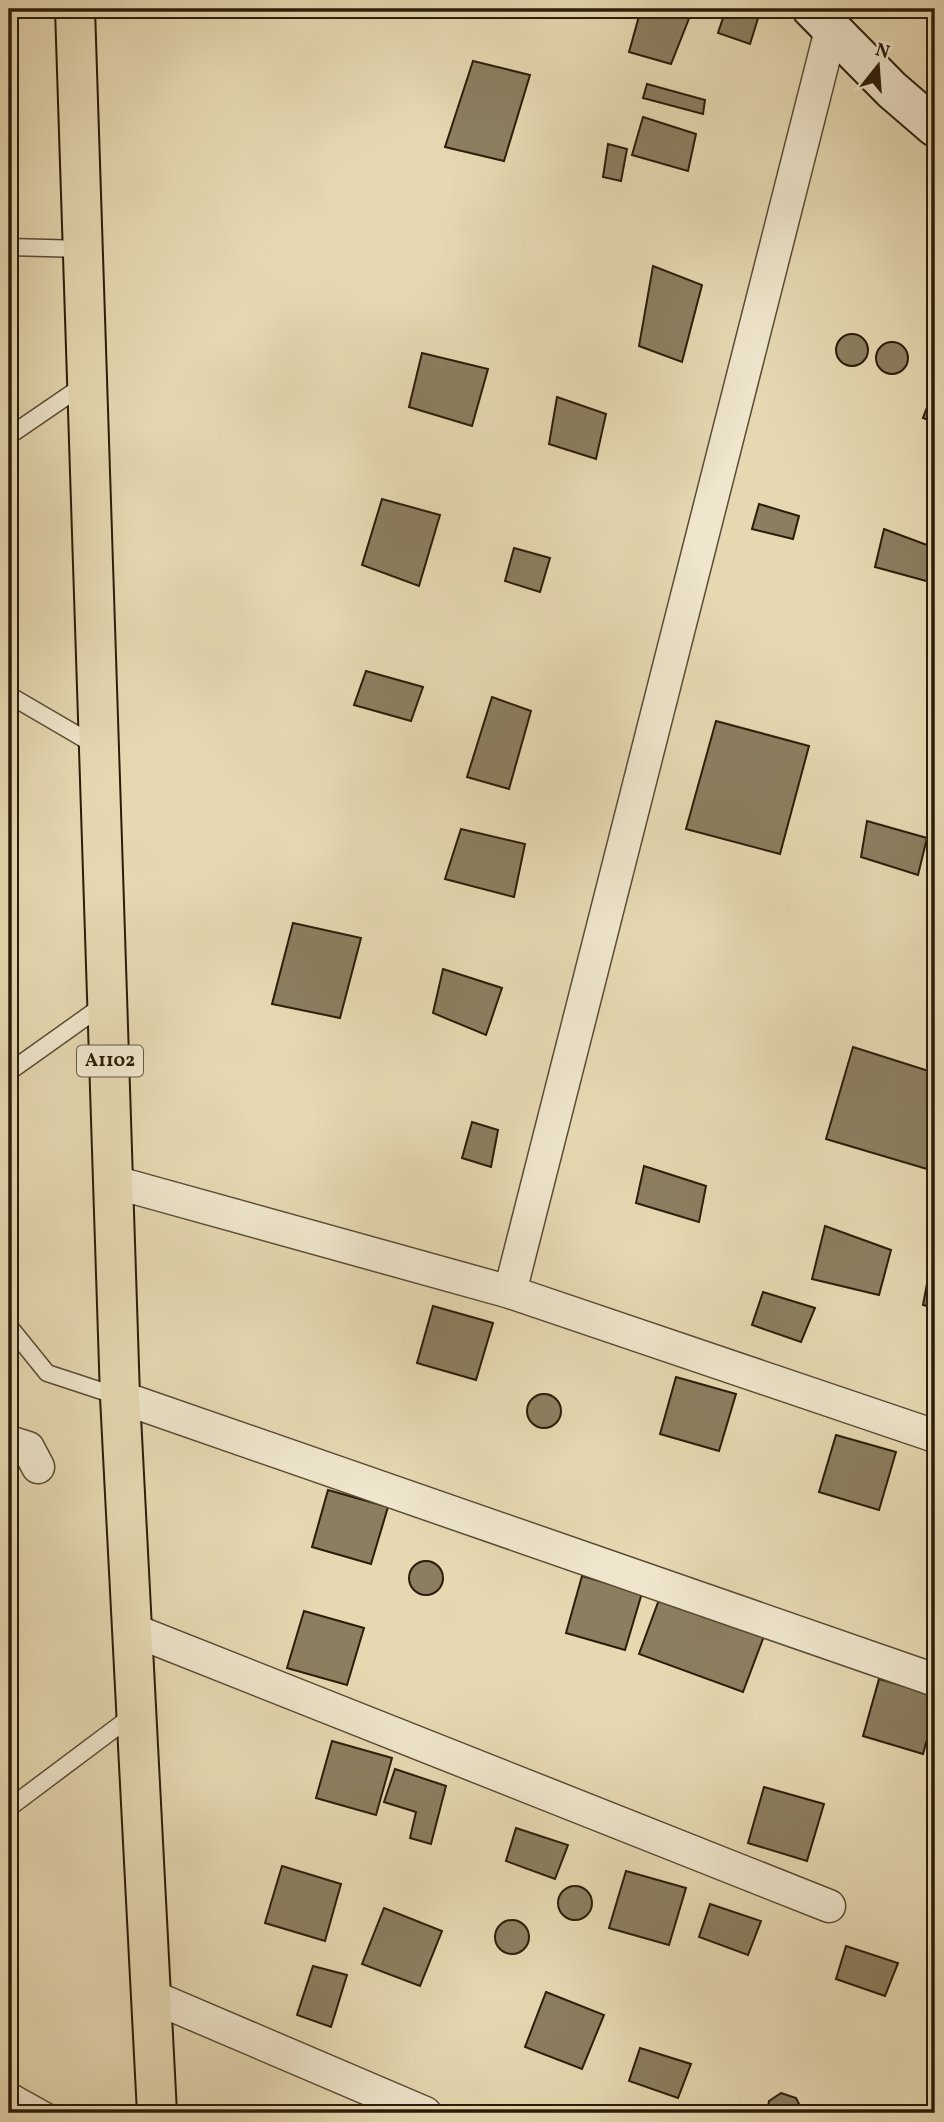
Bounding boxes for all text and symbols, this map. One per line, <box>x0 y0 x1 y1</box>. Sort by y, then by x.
north arrow <box>842 32 912 102</box>
text: N <box>872 37 893 66</box>
road number: A1102 <box>77 1046 143 1077</box>

